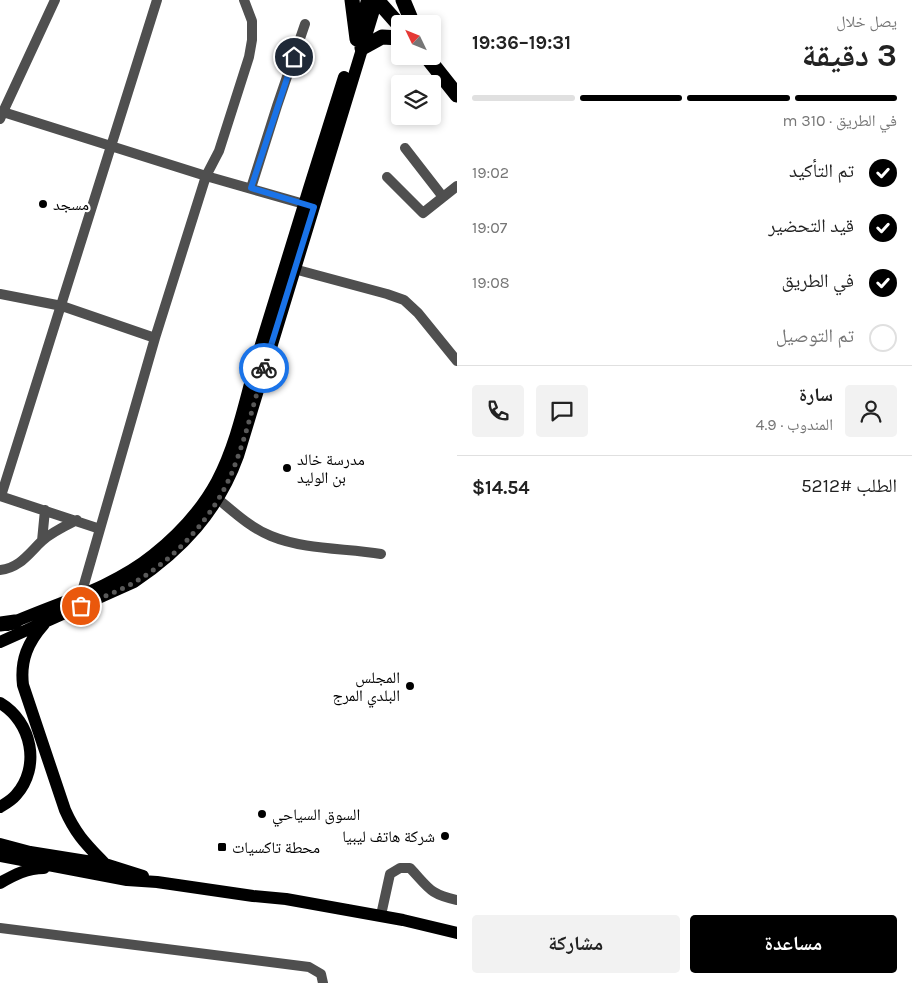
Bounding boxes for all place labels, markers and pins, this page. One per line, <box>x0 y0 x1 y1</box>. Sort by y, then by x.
pin <box>273 36 315 78</box>
place label: مسجد <box>53 195 89 214</box>
marker: مسجد <box>37 198 49 210</box>
place label: مدرسة خالد بن الوليد <box>297 450 365 488</box>
marker: مدرسة خالد بن الوليد <box>281 462 293 474</box>
pin <box>60 585 102 627</box>
place label: المجلس البلدي المرج <box>332 668 400 708</box>
marker: المجلس البلدي المرج <box>404 680 416 692</box>
place label: السوق السياحي <box>272 805 360 827</box>
marker: السوق السياحي <box>256 808 268 820</box>
place label: شركة هاتف ليبيا <box>342 827 435 846</box>
marker: شركة هاتف ليبيا <box>439 830 451 842</box>
place label: محطة تاكسيات <box>232 838 320 857</box>
marker: محطة تاكسيات <box>216 841 228 853</box>

